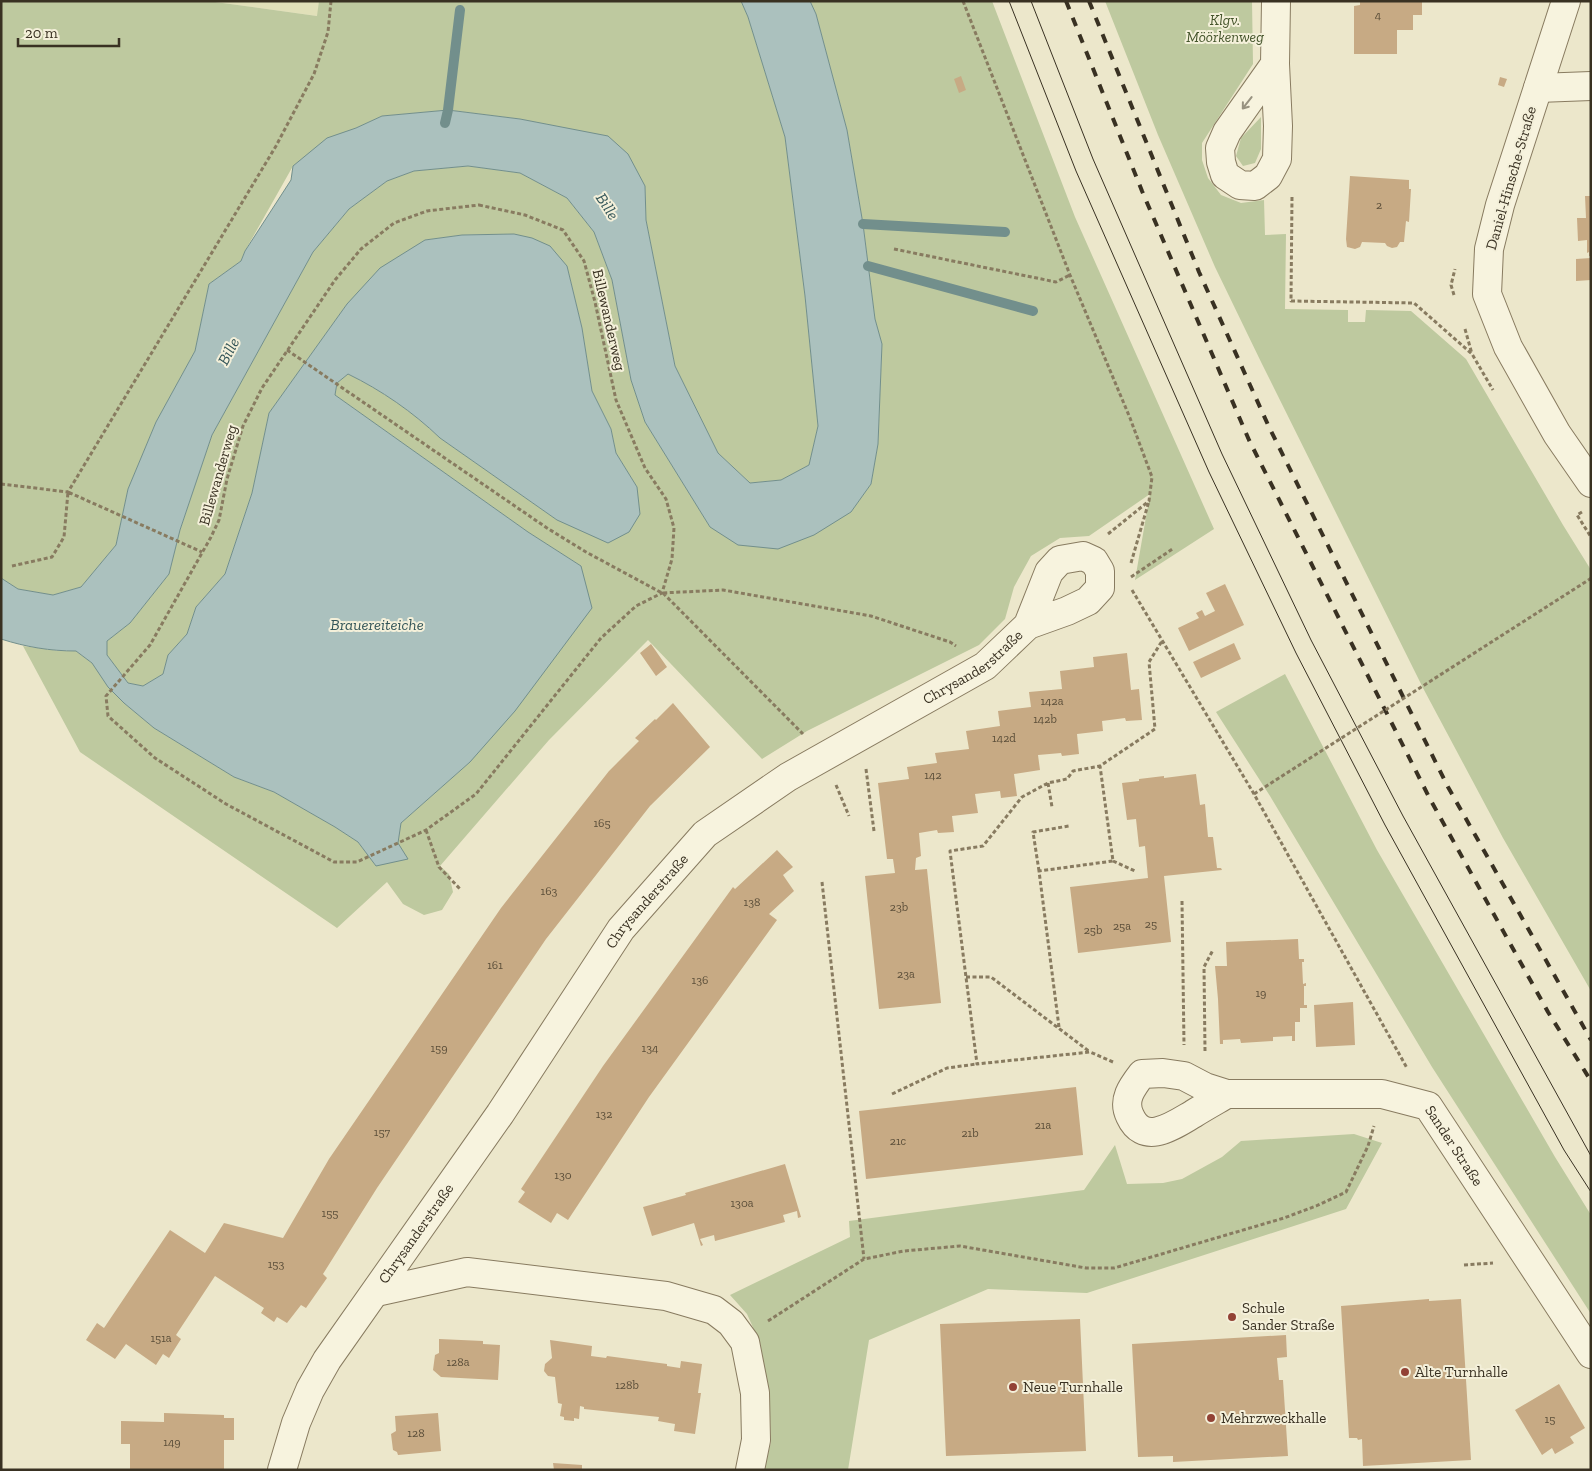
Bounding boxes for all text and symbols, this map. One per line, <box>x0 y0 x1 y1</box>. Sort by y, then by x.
house number: 4 <box>1375 8 1382 22</box>
park label: Klgv. Möörkenweg <box>1186 11 1264 46</box>
scale bar <box>18 15 119 47</box>
text: 20 m <box>25 24 58 42</box>
one-way arrow <box>1241 97 1252 110</box>
street label: Daniel-Hinsche-Straße <box>1482 104 1540 252</box>
water label: Bille <box>592 189 623 223</box>
house number: 2 <box>1376 198 1382 212</box>
street label: Billewanderweg <box>589 267 629 373</box>
water label: Bille <box>213 334 243 368</box>
street label: Billewanderweg <box>195 423 241 527</box>
water label: Brauereiteiche <box>330 615 424 634</box>
street label: Chrysanderstraße <box>920 626 1026 708</box>
house number: 142a <box>1040 694 1064 708</box>
house number: 142b <box>1033 712 1057 726</box>
house number: 142d <box>992 731 1016 745</box>
house number: 142 <box>924 768 942 782</box>
house number: 165 <box>593 816 611 830</box>
street label: Chrysanderstraße <box>602 850 692 952</box>
house number: 163 <box>541 884 558 898</box>
house number: 138 <box>744 895 760 909</box>
house number: 23b <box>890 900 908 914</box>
house number: 25 <box>1145 917 1157 931</box>
house number: 25a <box>1113 919 1131 933</box>
house number: 25b <box>1084 923 1102 937</box>
house number: 161 <box>487 958 503 972</box>
house number: 23a <box>897 967 915 981</box>
house number: 136 <box>692 973 708 987</box>
house number: 19 <box>1256 986 1267 1000</box>
house number: 159 <box>430 1041 448 1055</box>
house number: 134 <box>642 1041 659 1055</box>
street label: Sander Straße <box>1421 1102 1487 1189</box>
house number: 132 <box>596 1107 612 1121</box>
house number: 21a <box>1035 1118 1051 1132</box>
house number: 157 <box>374 1125 391 1139</box>
house number: 21b <box>961 1126 979 1140</box>
house number: 21c <box>890 1134 907 1148</box>
house number: 130 <box>554 1168 572 1182</box>
street label: Chrysanderstraße <box>374 1180 457 1287</box>
house number: 130a <box>730 1196 754 1210</box>
house number: 155 <box>322 1206 338 1220</box>
house number: 153 <box>268 1257 284 1271</box>
place label: Schule Sander Straße <box>1242 1299 1335 1334</box>
marker: Schule Sander Straße <box>1226 1311 1238 1323</box>
house number: 151a <box>150 1331 172 1345</box>
house number: 128a <box>446 1355 470 1369</box>
place label: Alte Turnhalle <box>1415 1363 1508 1381</box>
marker: Alte Turnhalle <box>1399 1366 1411 1378</box>
house number: 128b <box>615 1378 639 1392</box>
place label: Neue Turnhalle <box>1023 1378 1123 1396</box>
marker: Neue Turnhalle <box>1007 1381 1019 1393</box>
place label: Mehrzweckhalle <box>1221 1409 1326 1427</box>
marker: Mehrzweckhalle <box>1205 1412 1217 1424</box>
house number: 15 <box>1545 1412 1555 1426</box>
house number: 128 <box>407 1426 425 1440</box>
house number: 149 <box>163 1435 181 1449</box>

